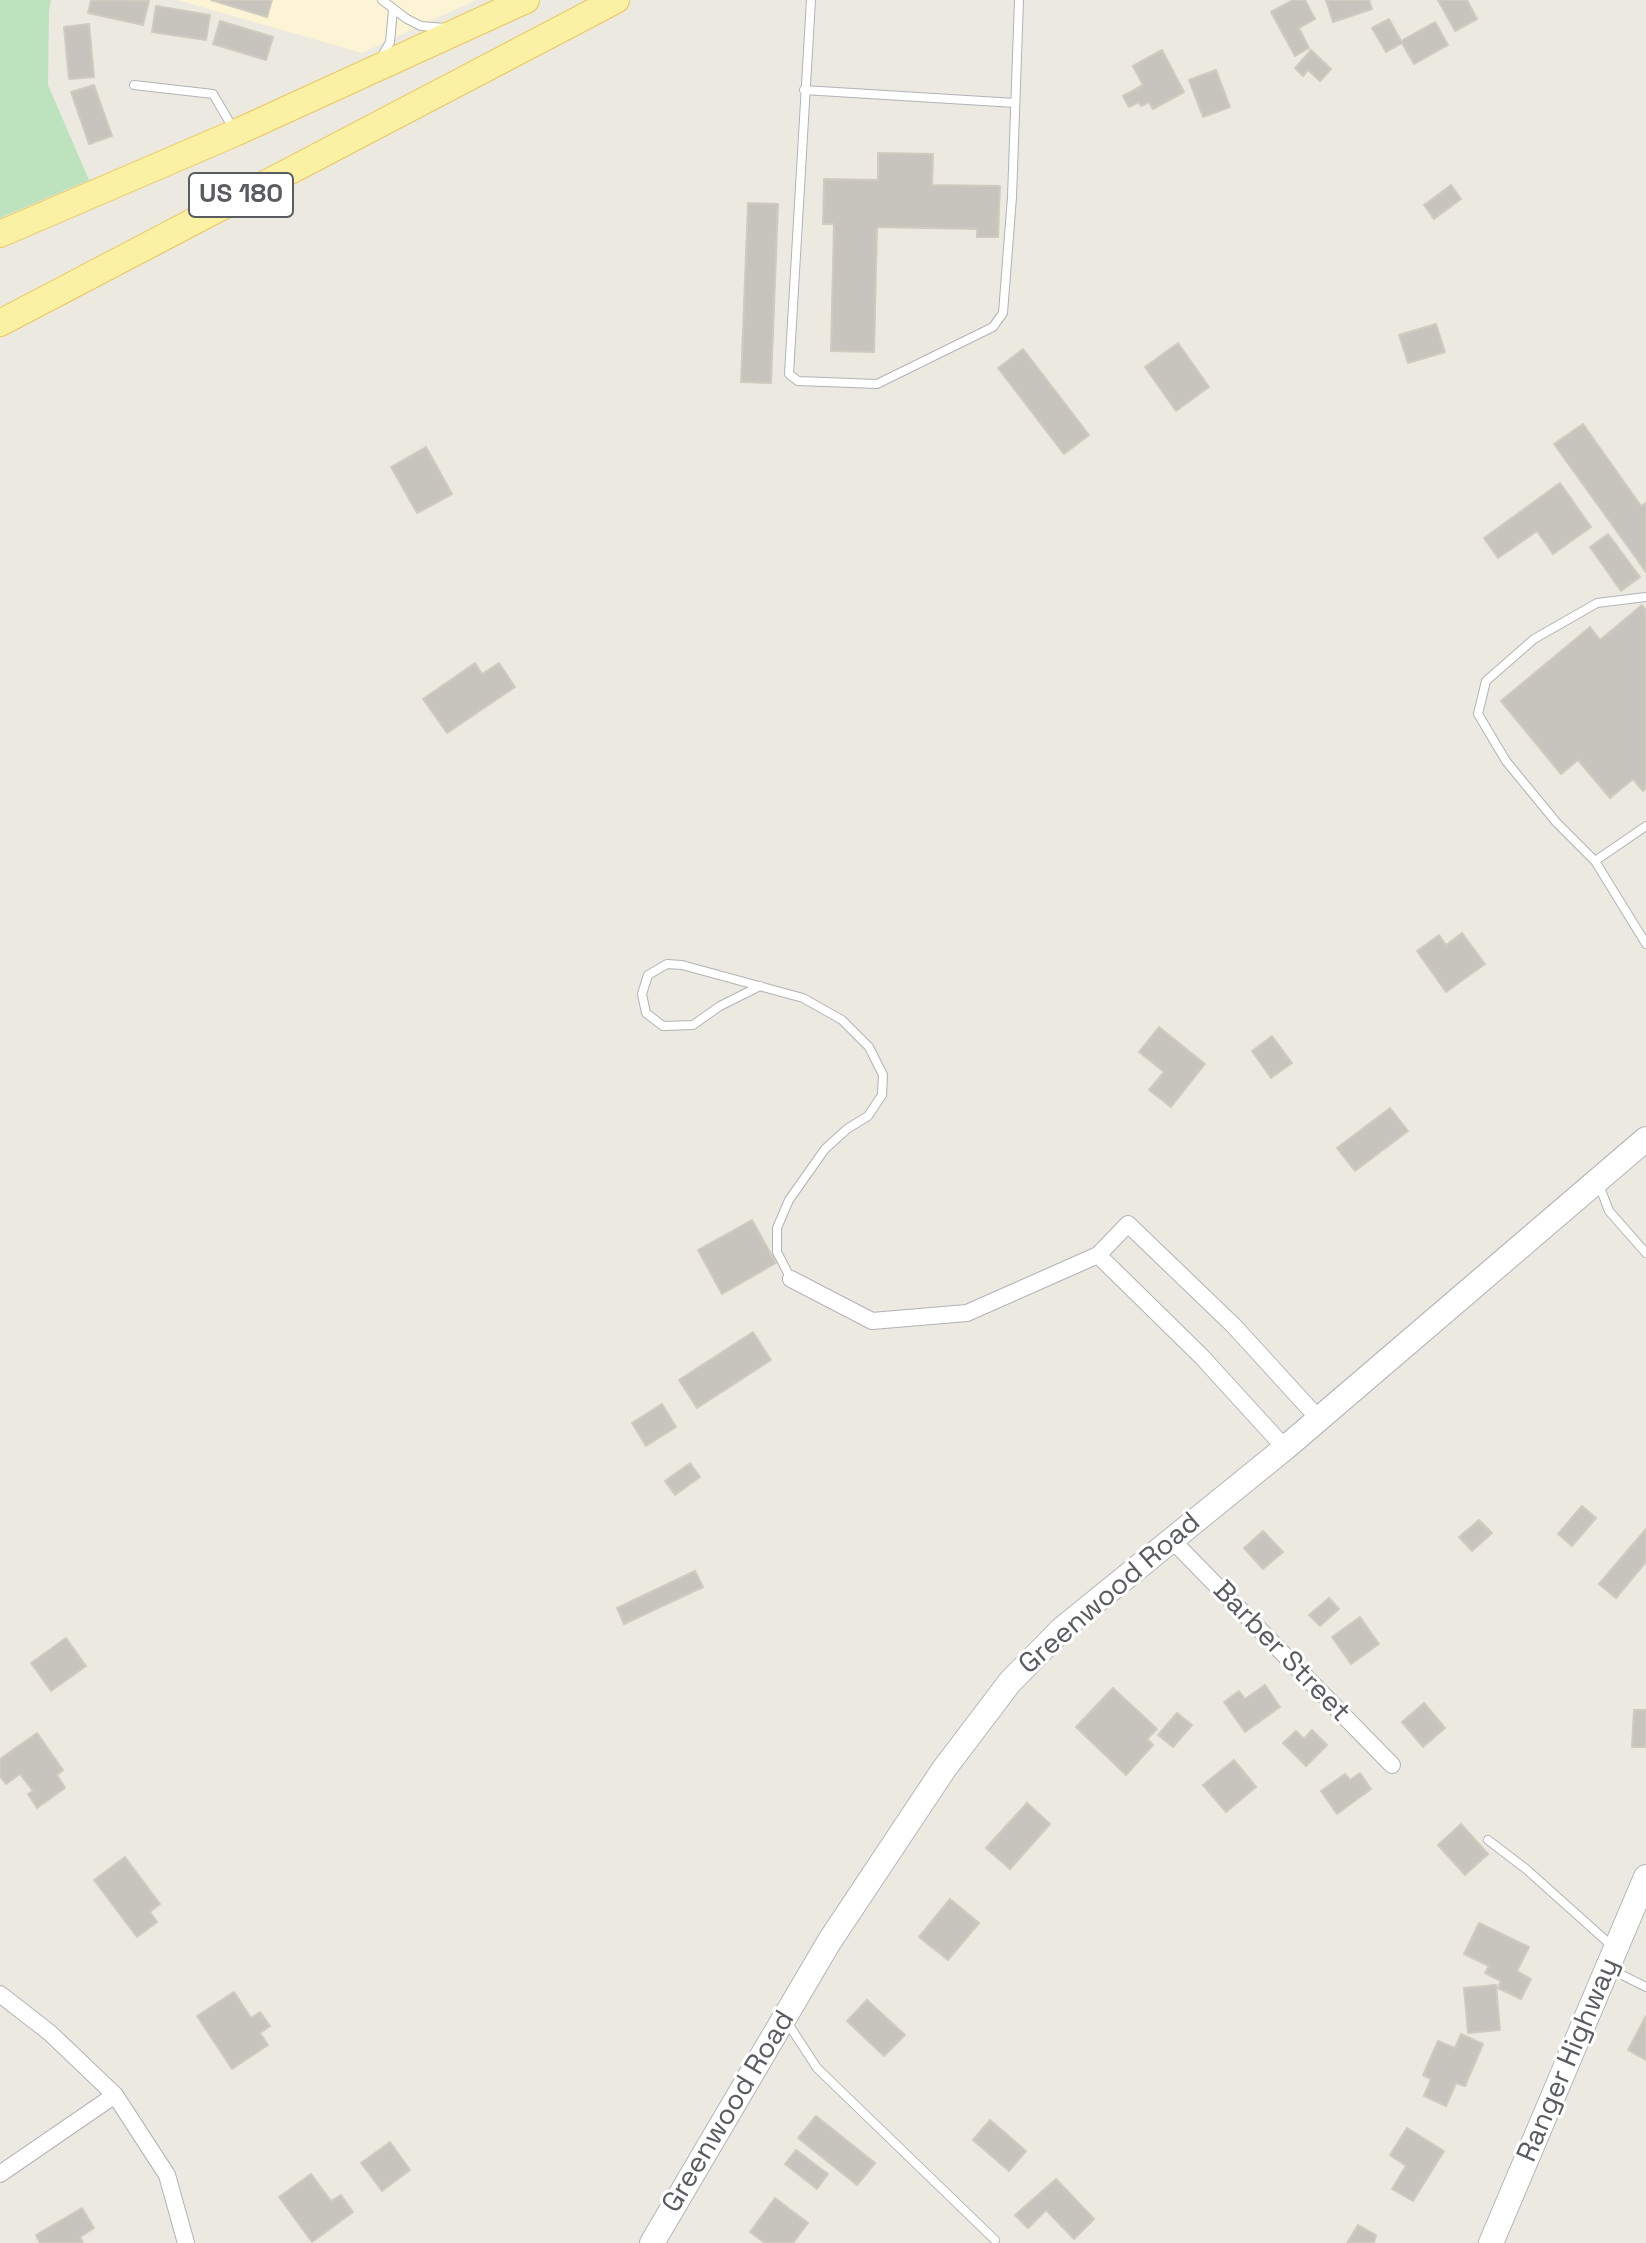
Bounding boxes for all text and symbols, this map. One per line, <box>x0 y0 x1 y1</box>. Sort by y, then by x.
road number: US 180 <box>189 173 293 217</box>
street label: Greenwood Road <box>1012 1506 1208 1682</box>
street label: Barber Street <box>1205 1574 1357 1730</box>
street label: Ranger Highway <box>1511 1953 1627 2167</box>
street label: Greenwood Road <box>656 2005 802 2219</box>

